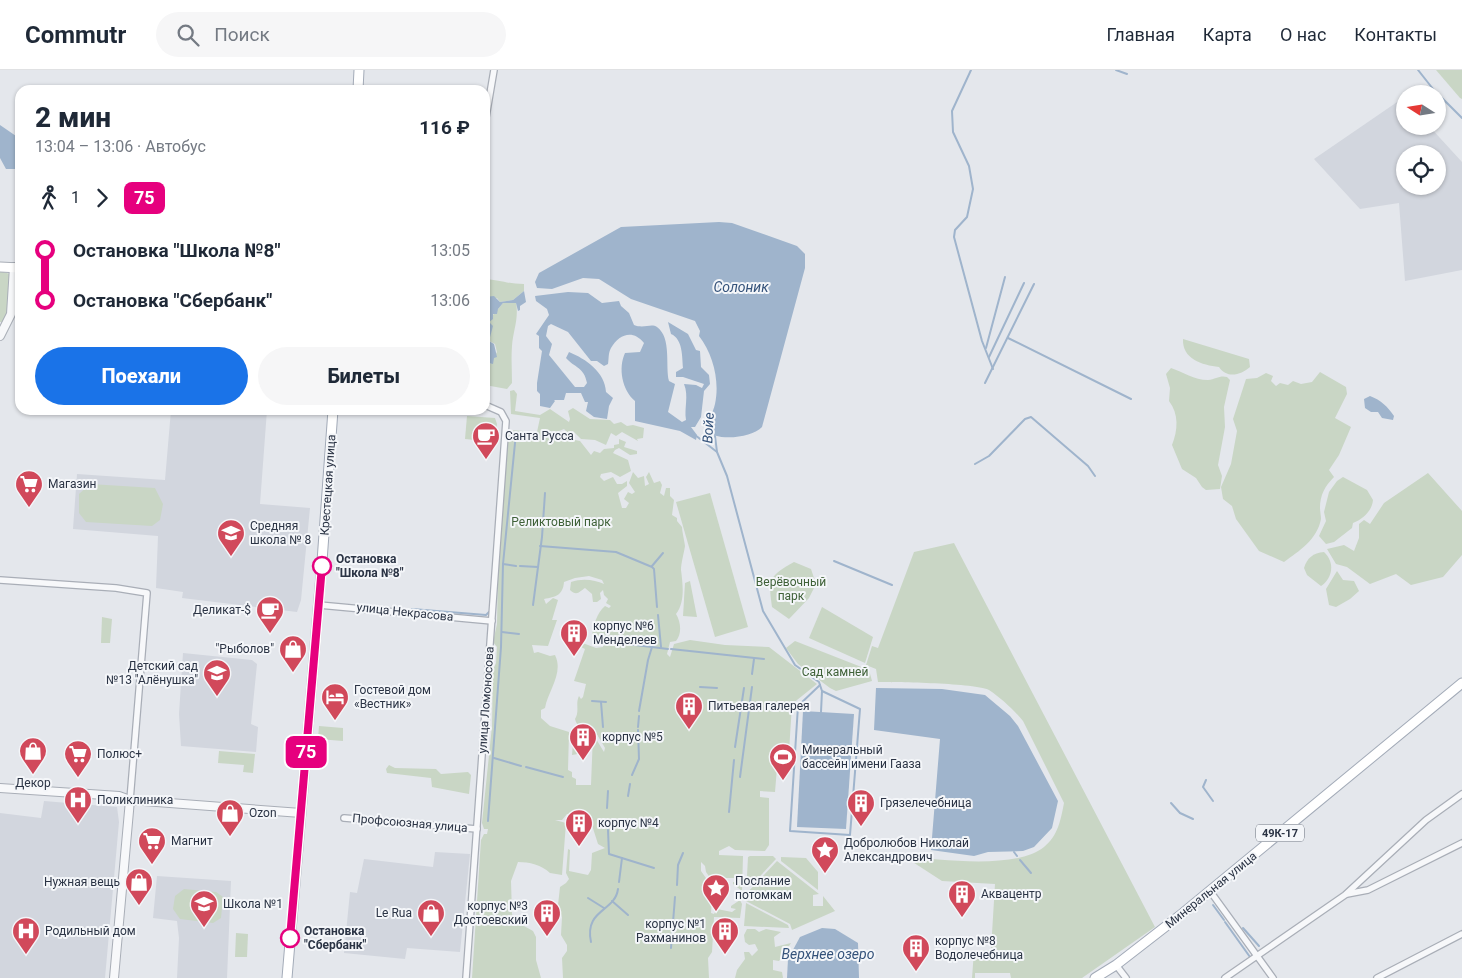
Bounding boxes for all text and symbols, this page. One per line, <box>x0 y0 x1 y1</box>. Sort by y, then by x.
search box <box>156 12 506 57</box>
text: Commutr <box>25 21 126 49</box>
icon: search <box>174 21 202 49</box>
text: Поиск <box>214 23 270 46</box>
text: Главная <box>1106 24 1175 45</box>
text: Карта <box>1203 24 1252 45</box>
text: О нас <box>1280 24 1326 45</box>
text: Контакты <box>1354 24 1437 45</box>
north arrow <box>1396 85 1446 135</box>
map controls <box>1396 85 1446 195</box>
text: 2 мин <box>35 101 111 134</box>
text: 116 ₽ <box>419 116 470 139</box>
text: 13:04 – 13:06 · Автобус <box>35 137 206 156</box>
button: locate <box>1396 145 1446 195</box>
icon: walk <box>35 184 63 212</box>
icon: forward <box>88 184 116 212</box>
text: 75 <box>134 187 155 208</box>
text: 1 <box>71 188 80 207</box>
text: Остановка "Школа №8" <box>73 239 280 262</box>
text: 13:05 <box>430 241 470 260</box>
water label: Солоник <box>713 279 769 295</box>
text: Остановка "Сбербанк" <box>73 289 272 312</box>
text: 13:06 <box>430 291 470 310</box>
button: Поехали <box>35 347 248 405</box>
button: Билеты <box>258 347 470 405</box>
water label: Войе <box>699 412 717 444</box>
cafe icon: Санта Русса <box>471 421 501 460</box>
place label: Санта Русса <box>505 429 574 443</box>
street label: Крестецкая улица <box>317 434 339 536</box>
supermarket icon: Магазин <box>14 469 44 508</box>
place label: Магазин <box>48 477 97 491</box>
park label: Реликтовый парк <box>511 515 611 529</box>
school or university icon: Средняя школа № 8 <box>216 518 246 557</box>
place label: Средняя школа № 8 <box>250 519 312 547</box>
place label: Остановка "Школа №8" <box>336 552 404 580</box>
marker: Остановка "Школа №8" <box>312 556 332 576</box>
park label: Верёвочный парк <box>756 575 826 603</box>
cafe icon: Деликат-$ <box>255 595 285 634</box>
street label: улица Некрасова <box>356 600 454 624</box>
place label: Деликат-$ <box>193 603 251 617</box>
building icon: корпус №6 Менделеев <box>559 618 589 657</box>
place label: корпус №6 Менделеев <box>593 619 657 647</box>
shop icon: "Рыболов" <box>278 634 308 673</box>
place label: "Рыболов" <box>215 642 274 656</box>
street label: улица Ломоносова <box>475 646 497 754</box>
school or university icon: Детский сад №13 "Алёнушка" <box>202 658 232 697</box>
place label: Детский сад №13 "Алёнушка" <box>106 659 198 687</box>
park label: Сад камней <box>802 665 868 679</box>
hotel icon: Гостевой дом «Вестник» <box>320 682 350 721</box>
place label: Гостевой дом «Вестник» <box>354 683 431 711</box>
building icon: Питьевая галерея <box>674 691 704 730</box>
place label: Питьевая галерея <box>708 699 810 713</box>
building icon: корпус №5 <box>568 722 598 761</box>
place label: корпус №5 <box>602 730 663 744</box>
shop icon: Декор <box>18 736 48 775</box>
line badge: 75 <box>284 736 328 768</box>
supermarket icon: Полюс+ <box>63 739 93 778</box>
text: 75 <box>296 741 316 762</box>
sports icon: Минеральный бассейн имени Гааза <box>768 742 798 781</box>
place label: Минеральный бассейн имени Гааза <box>802 743 921 771</box>
place label: Полюс+ <box>97 747 142 761</box>
place label: Декор <box>15 776 51 790</box>
hospital icon: Поликлиника <box>63 785 93 824</box>
building icon: Грязелечебница <box>846 788 876 827</box>
place label: Поликлиника <box>97 793 173 807</box>
place label: Грязелечебница <box>880 796 971 810</box>
shop icon: Ozon <box>215 798 245 837</box>
place label: Ozon <box>249 806 277 820</box>
building icon: корпус №4 <box>564 808 594 847</box>
street label: Профсоюзная улица <box>352 811 468 835</box>
place label: корпус №4 <box>598 816 659 830</box>
road number: 49К-17 <box>1256 824 1304 841</box>
supermarket icon: Магнит <box>137 826 167 865</box>
place label: Магнит <box>171 834 213 848</box>
place icon: Добролюбов Николай Александрович <box>810 835 840 874</box>
place label: Добролюбов Николай Александрович <box>844 836 969 864</box>
street label: Минеральная улица <box>1163 849 1259 931</box>
shop icon: Нужная вещь <box>124 867 154 906</box>
place icon: Послание потомкам <box>701 873 731 912</box>
place label: Послание потомкам <box>735 874 792 902</box>
place label: Нужная вещь <box>44 875 120 889</box>
building icon: Аквацентр <box>947 879 977 918</box>
place label: Аквацентр <box>981 887 1042 901</box>
school or university icon: Школа №1 <box>189 889 219 928</box>
place label: Школа №1 <box>223 897 283 911</box>
shop icon: Le Rua <box>416 898 446 937</box>
building icon: корпус №3 Достоевский <box>532 898 562 937</box>
place label: корпус №3 Достоевский <box>454 899 528 927</box>
place label: Le Rua <box>376 906 412 920</box>
hospital icon: Родильный дом <box>11 916 41 955</box>
building icon: корпус №1 Рахманинов <box>710 916 740 955</box>
place label: корпус №1 Рахманинов <box>636 917 706 945</box>
place label: Родильный дом <box>45 924 136 938</box>
place label: Остановка "Сбербанк" <box>304 924 367 952</box>
marker: Остановка "Сбербанк" <box>280 928 300 948</box>
building icon: корпус №8 Водолечебница <box>901 933 931 972</box>
place label: корпус №8 Водолечебница <box>935 934 1023 962</box>
water label: Верхнее озеро <box>782 946 875 962</box>

